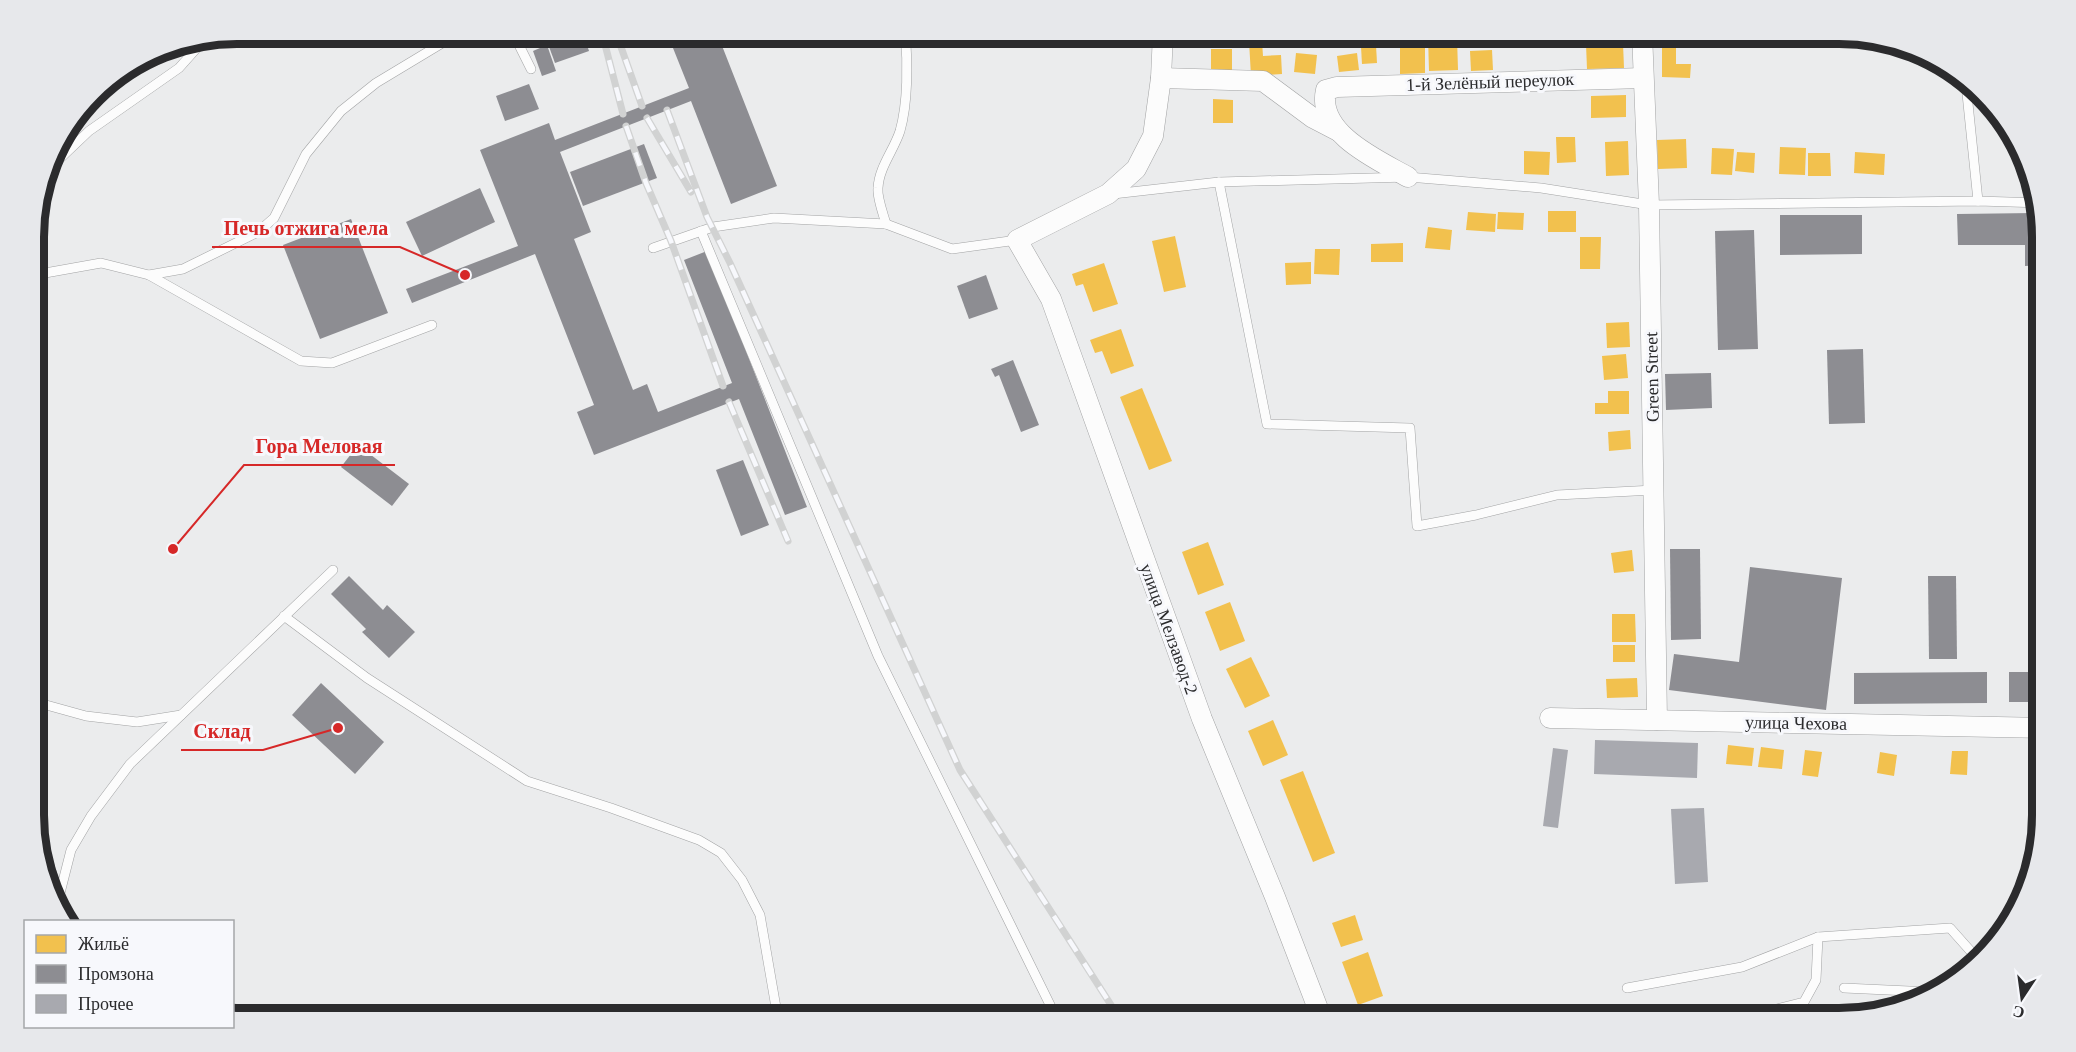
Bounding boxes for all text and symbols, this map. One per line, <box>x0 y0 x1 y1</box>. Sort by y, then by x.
street label: 1-й Зелёный переулок <box>1406 69 1575 95</box>
callout: Печь отжига мела <box>212 209 400 247</box>
text: Печь отжига мела <box>224 217 388 239</box>
street label: Green Street <box>1641 332 1663 422</box>
callout: Гора Меловая <box>244 427 395 465</box>
text: Гора Меловая <box>256 435 383 458</box>
street label: улица Мелзавод-2 <box>1136 561 1202 697</box>
callout: Склад <box>181 712 263 750</box>
street label: улица Чехова <box>1745 712 1847 734</box>
text: Склад <box>193 720 251 742</box>
legend <box>24 920 234 1028</box>
text: Жильё <box>78 934 129 954</box>
text: Промзона <box>78 964 154 984</box>
north arrow <box>1992 968 2052 1028</box>
text: Прочее <box>78 994 134 1014</box>
text: С <box>2011 1003 2026 1022</box>

